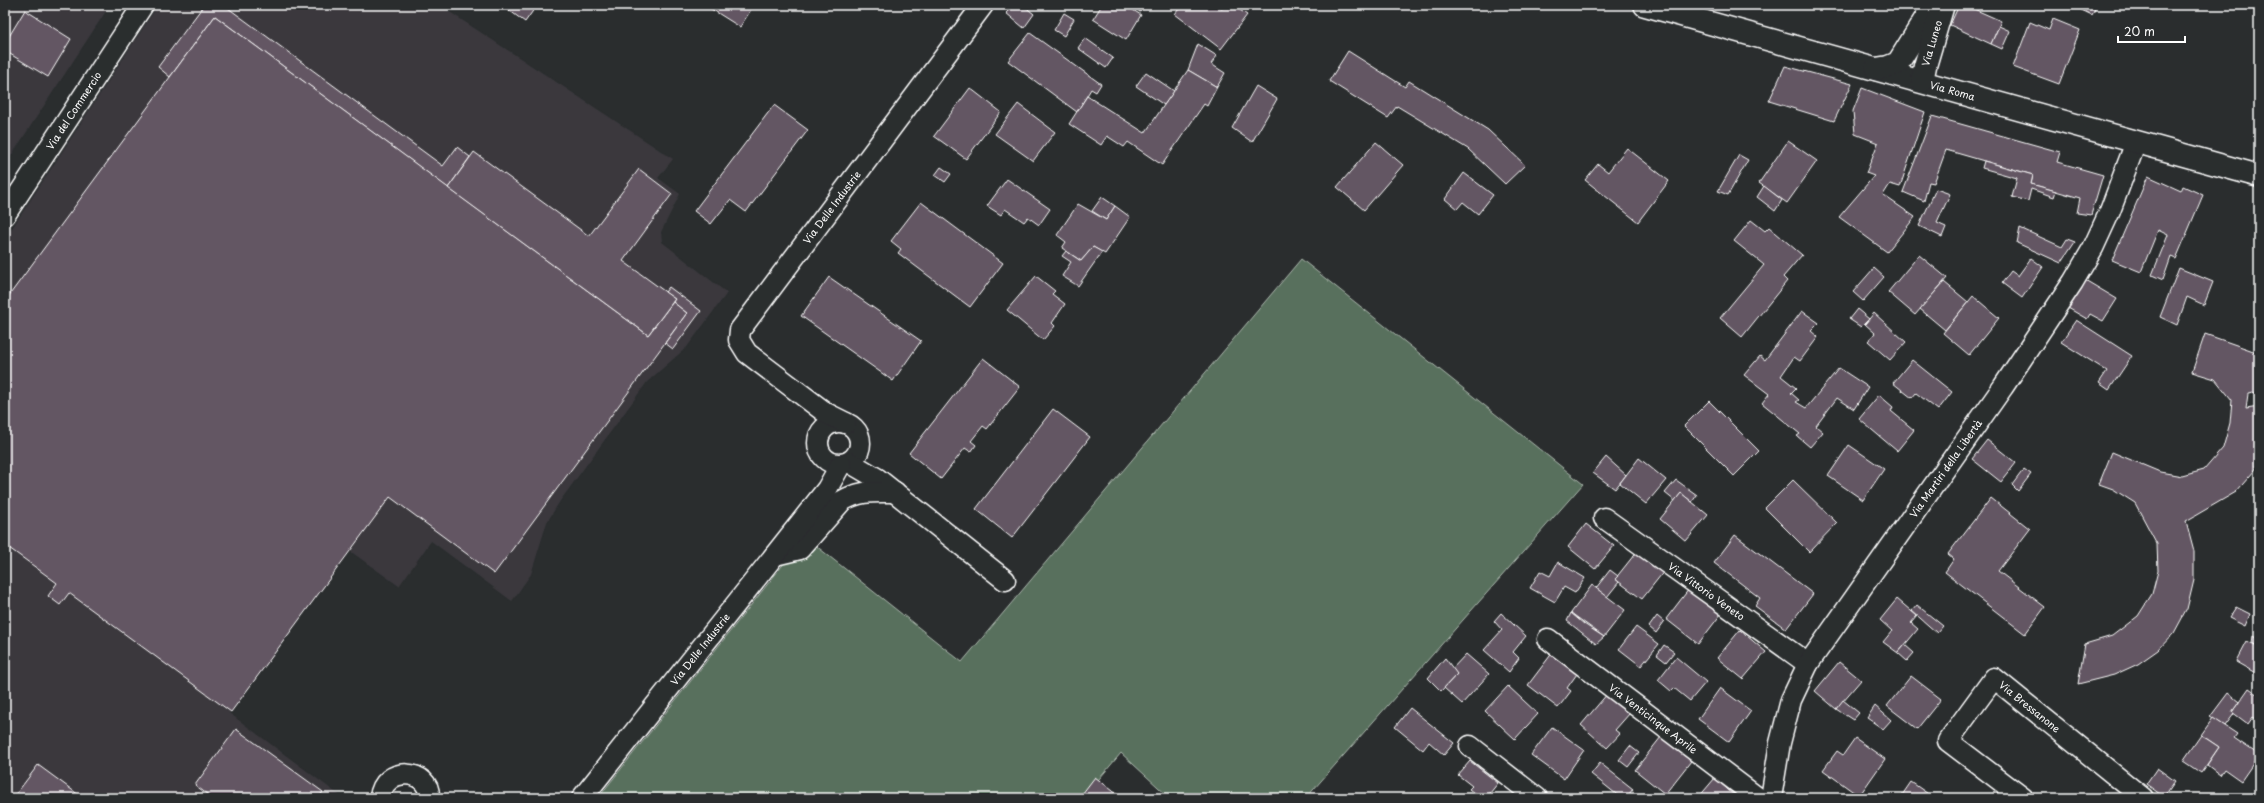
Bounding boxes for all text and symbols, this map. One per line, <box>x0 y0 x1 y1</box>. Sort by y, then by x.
street label: Via Luneo <box>1917 18 1945 68</box>
scale bar <box>2118 18 2185 44</box>
text: 20 m <box>2124 22 2155 40</box>
street label: Via del Commercio <box>42 68 105 152</box>
street label: Via Roma <box>1928 77 1977 104</box>
street label: Via Delle Industrie <box>799 167 864 247</box>
street label: Via Martiri della Libertà <box>1905 416 1985 520</box>
street label: Via Vittorio Veneto <box>1665 558 1749 624</box>
street label: Via Delle Industrie <box>666 610 733 688</box>
street label: Via Bressanone <box>1996 677 2064 736</box>
street label: Via Venticinque Aprile <box>1606 680 1701 757</box>

